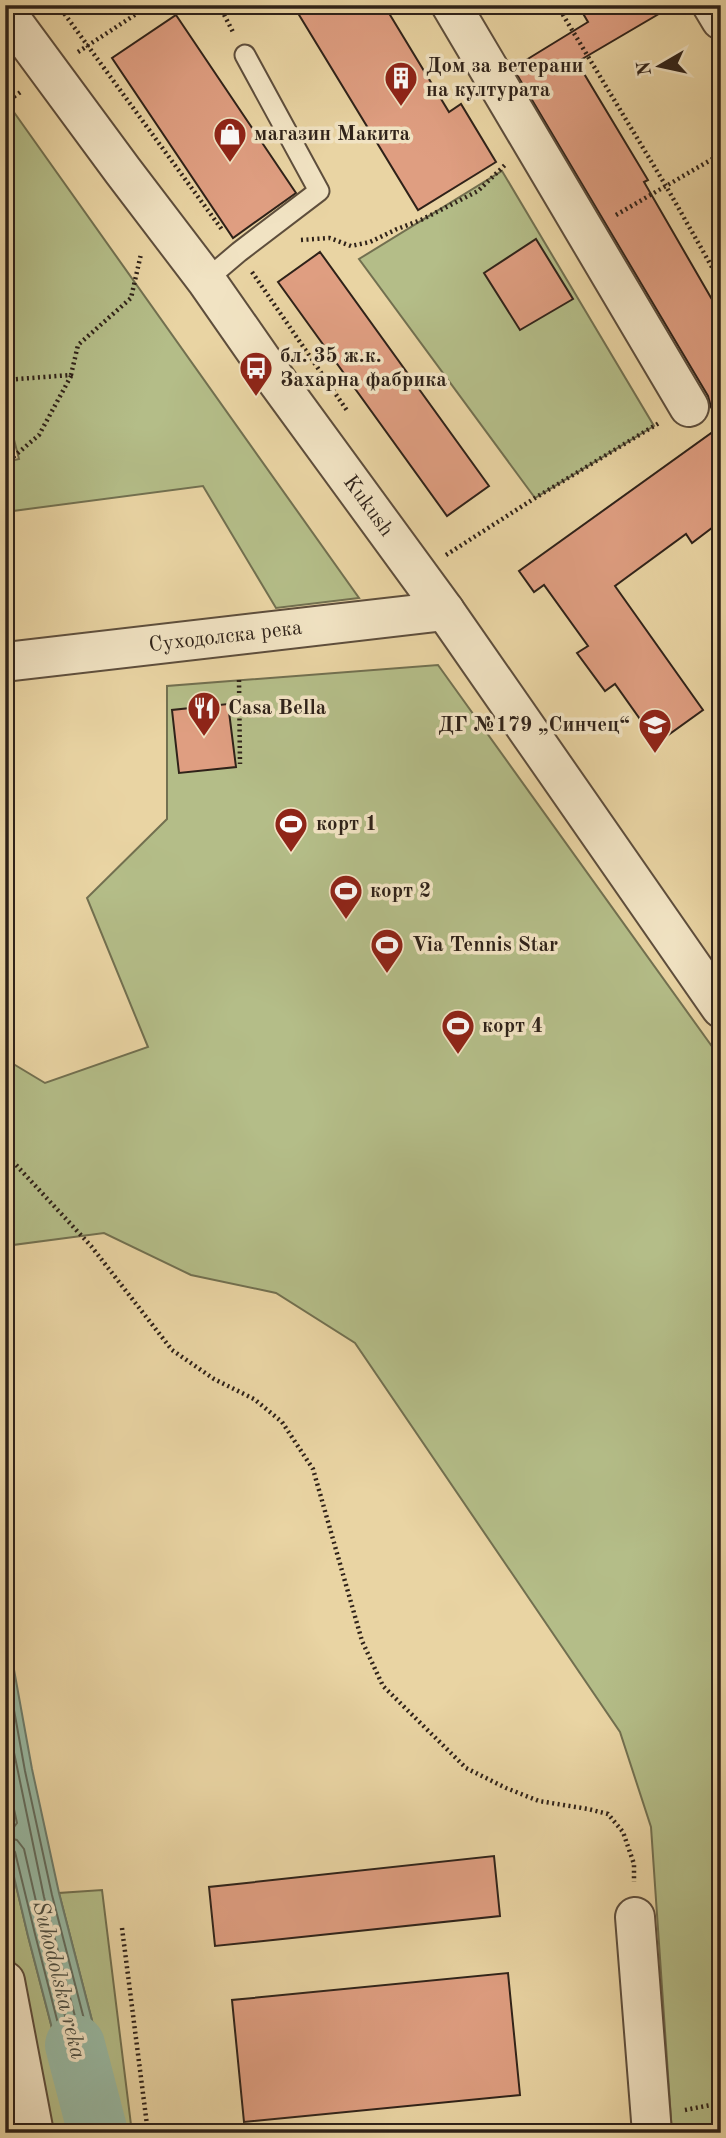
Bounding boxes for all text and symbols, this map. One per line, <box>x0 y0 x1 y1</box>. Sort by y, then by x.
north arrow <box>624 32 694 102</box>
place label: Дом за ветерани на културата <box>426 56 584 101</box>
building icon: Дом за ветерани на културата <box>382 59 420 108</box>
text: N <box>635 59 656 77</box>
shop icon: магазин Макита <box>211 115 249 164</box>
place label: магазин Макита <box>254 124 411 145</box>
place label: бл. 35 ж.к. Захарна фабрика <box>280 346 447 391</box>
bus stop icon: бл. 35 ж.к. Захарна фабрика <box>237 349 275 398</box>
street label: Kukush <box>339 472 397 540</box>
street label: Суходолска река <box>148 617 303 656</box>
restaurant icon: Casa Bella <box>185 689 223 738</box>
place label: Casa Bella <box>228 698 327 719</box>
school or university icon: ДГ №179 „Синчец“ <box>636 706 674 755</box>
place label: ДГ №179 „Синчец“ <box>438 715 630 736</box>
sports icon: корт 1 <box>272 805 310 854</box>
place label: корт 1 <box>316 814 377 835</box>
sports icon: корт 2 <box>327 872 365 921</box>
place label: корт 2 <box>370 881 431 902</box>
sports icon: Via Tennis Star <box>368 926 406 975</box>
place label: Via Tennis Star <box>412 935 558 956</box>
sports icon: корт 4 <box>439 1007 477 1056</box>
place label: корт 4 <box>482 1016 543 1037</box>
water label: Suhodolska reka <box>28 1899 90 2061</box>

